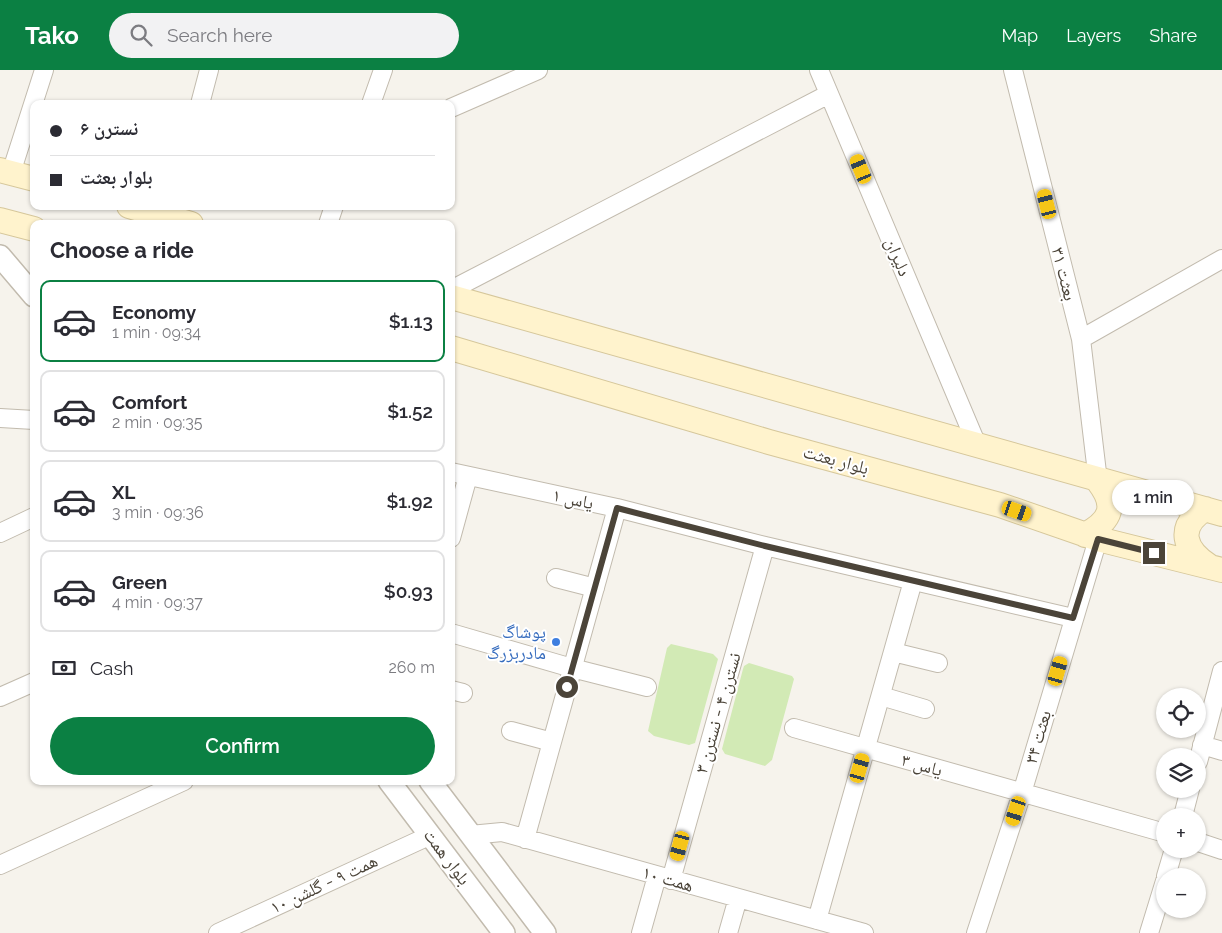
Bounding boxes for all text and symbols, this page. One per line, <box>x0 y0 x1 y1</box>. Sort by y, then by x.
search box <box>109 13 459 58</box>
text: Tako <box>25 21 79 50</box>
icon: search <box>127 21 155 49</box>
text: Search here <box>167 24 272 46</box>
text: Map <box>1002 25 1038 46</box>
text: Layers <box>1066 25 1121 46</box>
text: Share <box>1149 25 1197 46</box>
text: نسترن ۶ <box>80 117 138 139</box>
car <box>848 152 873 186</box>
text: بلوار بعثت <box>80 166 152 188</box>
car <box>1036 188 1057 220</box>
street label: دلیران <box>880 234 916 280</box>
text: Choose a ride <box>50 237 194 263</box>
street label: بعثت ۳۱ <box>1047 245 1081 303</box>
icon: car <box>52 299 97 344</box>
text: Economy <box>112 301 196 323</box>
text: $1.13 <box>389 310 433 332</box>
text: 1 min · 09:34 <box>112 323 201 342</box>
icon: car <box>52 389 97 434</box>
text: Comfort <box>112 391 187 413</box>
text: $1.52 <box>387 400 433 422</box>
text: 2 min · 09:35 <box>112 413 203 432</box>
street label: بلوار بعثت <box>801 441 871 479</box>
icon: car <box>52 479 97 524</box>
callout: 1 min <box>1113 480 1195 516</box>
text: XL <box>112 481 135 503</box>
street label: یاس ۱ <box>550 484 596 514</box>
text: 1 min <box>1133 488 1173 507</box>
text: $1.92 <box>386 490 433 512</box>
car <box>1000 499 1033 523</box>
text: 3 min · 09:36 <box>112 503 204 522</box>
route end <box>1143 542 1165 564</box>
icon: car <box>52 569 97 614</box>
text: Green <box>112 571 167 593</box>
text: $0.93 <box>384 580 433 602</box>
text: 4 min · 09:37 <box>112 593 203 612</box>
place label: پوشاگ مادربزرگ <box>487 621 546 664</box>
marker: پوشاگ مادربزرگ <box>550 636 562 648</box>
street label: نسترن ۴ - نسترن ۳ <box>690 650 746 776</box>
icon: cash <box>50 654 78 682</box>
car <box>1046 655 1069 687</box>
text: Cash <box>90 657 134 679</box>
text: 260 m <box>388 658 435 677</box>
route start <box>556 676 578 698</box>
map controls <box>1156 688 1206 918</box>
button: locate <box>1156 688 1206 738</box>
street label: بعثت ۳۴ <box>1020 708 1056 766</box>
button: Confirm <box>50 717 435 775</box>
button: layers <box>1156 748 1206 798</box>
street label: یاس ۳ <box>899 749 945 781</box>
car <box>848 752 871 784</box>
car <box>1004 794 1027 828</box>
button: + <box>1156 808 1206 858</box>
street label: بلوار همت <box>419 824 475 889</box>
car <box>668 830 691 862</box>
street label: همت ۹ - گلشن ۱۰ <box>267 850 381 918</box>
street label: همت ۱۰ <box>640 861 696 896</box>
button: − <box>1156 868 1206 918</box>

